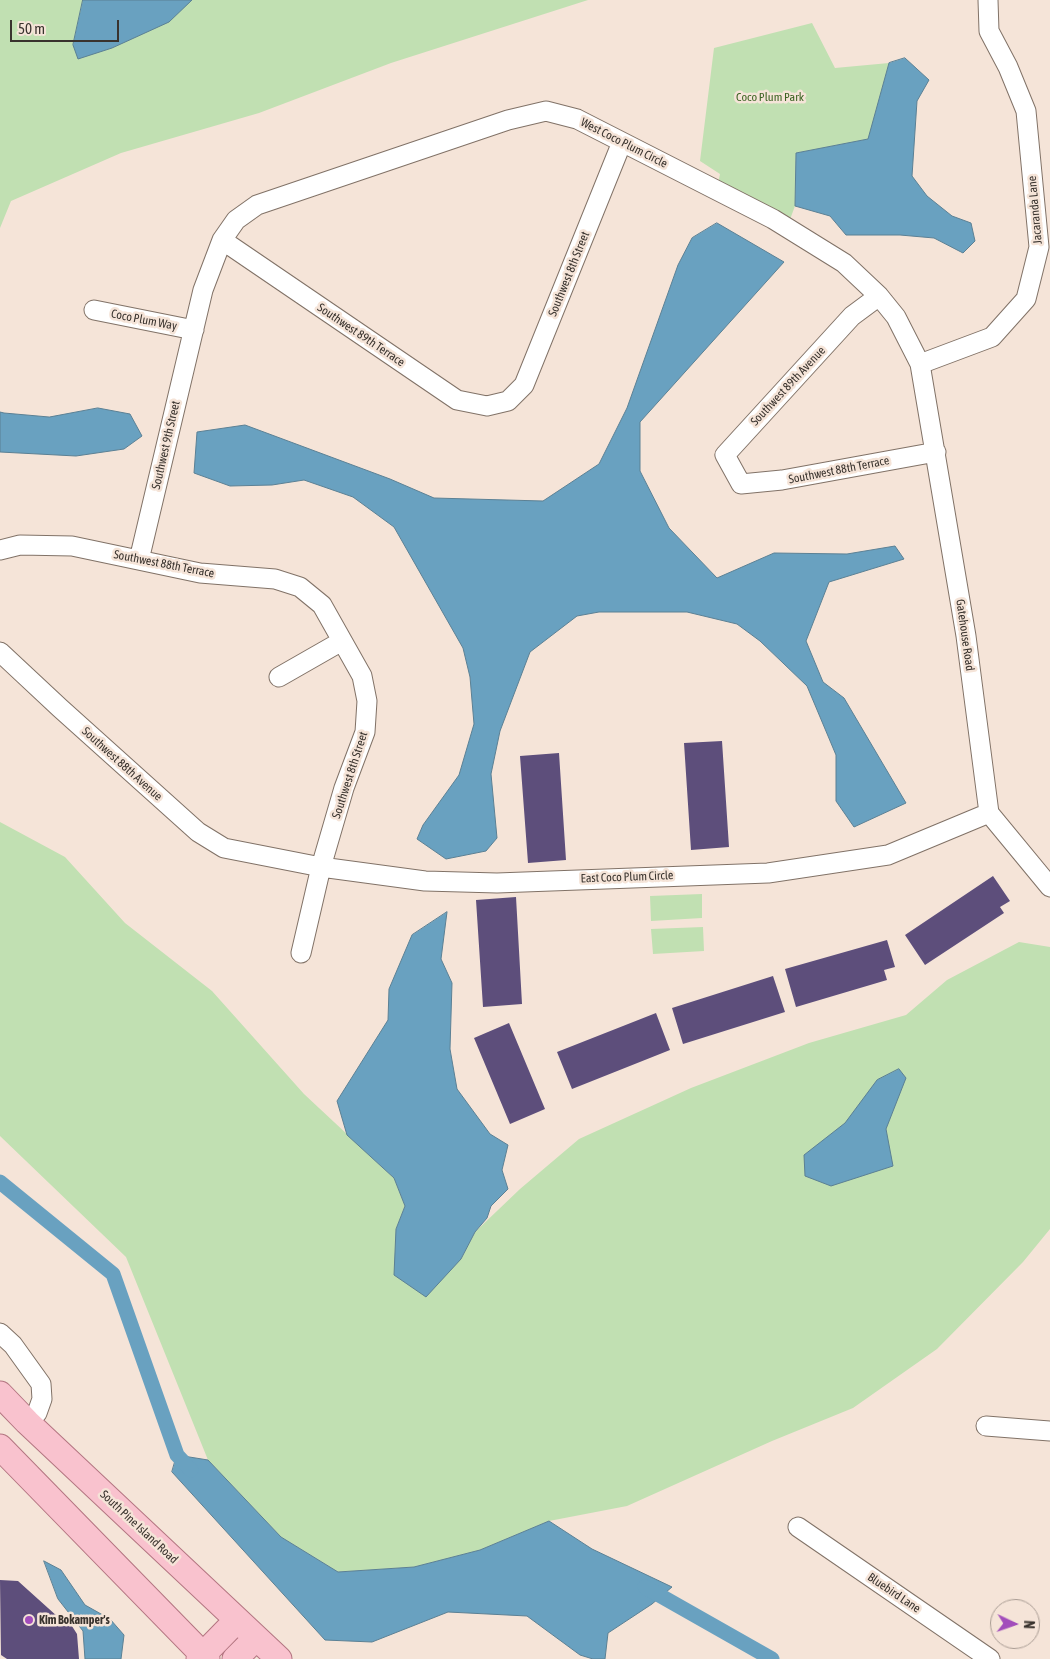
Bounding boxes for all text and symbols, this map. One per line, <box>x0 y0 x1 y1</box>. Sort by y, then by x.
scale bar <box>12 10 121 42</box>
text: 50 m <box>18 20 45 37</box>
park label: Coco Plum Park <box>736 90 804 104</box>
street label: West Coco Plum Circle <box>578 115 670 171</box>
street label: Jacaranda Lane <box>1025 175 1045 245</box>
street label: Southwest 8th Street <box>545 229 593 319</box>
street label: Southwest 89th Terrace <box>315 300 407 370</box>
street label: Coco Plum Way <box>110 307 178 333</box>
street label: Southwest 89th Avenue <box>748 343 828 429</box>
street label: Southwest 9th Street <box>149 399 183 491</box>
street label: Southwest 88th Terrace <box>788 453 890 487</box>
street label: Southwest 88th Terrace <box>113 547 215 581</box>
street label: Gatehouse Road <box>953 598 977 672</box>
street label: Southwest 88th Avenue <box>79 724 165 804</box>
street label: Southwest 8th Street <box>329 730 371 820</box>
street label: East Coco Plum Circle <box>580 868 674 886</box>
street label: South Pine Island Road <box>97 1487 181 1567</box>
street label: Bluebird Lane <box>865 1570 923 1616</box>
north arrow <box>990 1599 1040 1649</box>
place label: Kim Bokamper's <box>39 1613 110 1627</box>
marker: Kim Bokamper's <box>23 1614 35 1626</box>
text: N <box>1021 1620 1037 1629</box>

